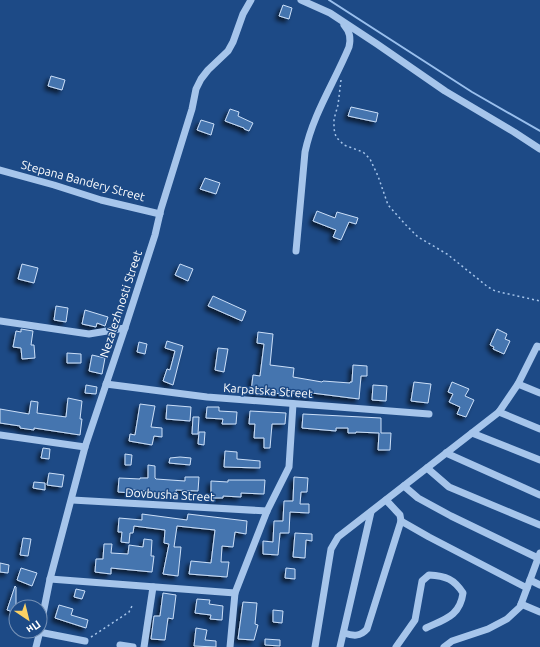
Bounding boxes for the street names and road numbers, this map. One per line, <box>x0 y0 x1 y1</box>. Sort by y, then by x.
street label: Stepana Bandery Street <box>20 158 147 203</box>
street label: Nezalezhnosti Street <box>97 248 144 359</box>
street label: Karpatska Street <box>223 381 313 400</box>
street label: Dovbusha Street <box>125 486 215 503</box>

